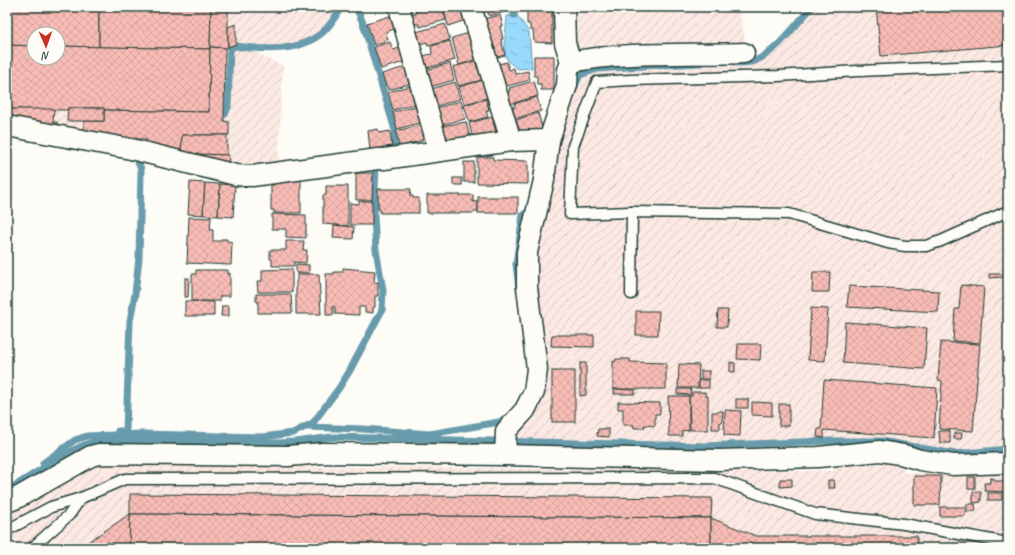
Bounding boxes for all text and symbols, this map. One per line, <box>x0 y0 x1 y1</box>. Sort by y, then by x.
north arrow <box>26 26 66 66</box>
text: N <box>41 49 50 63</box>

